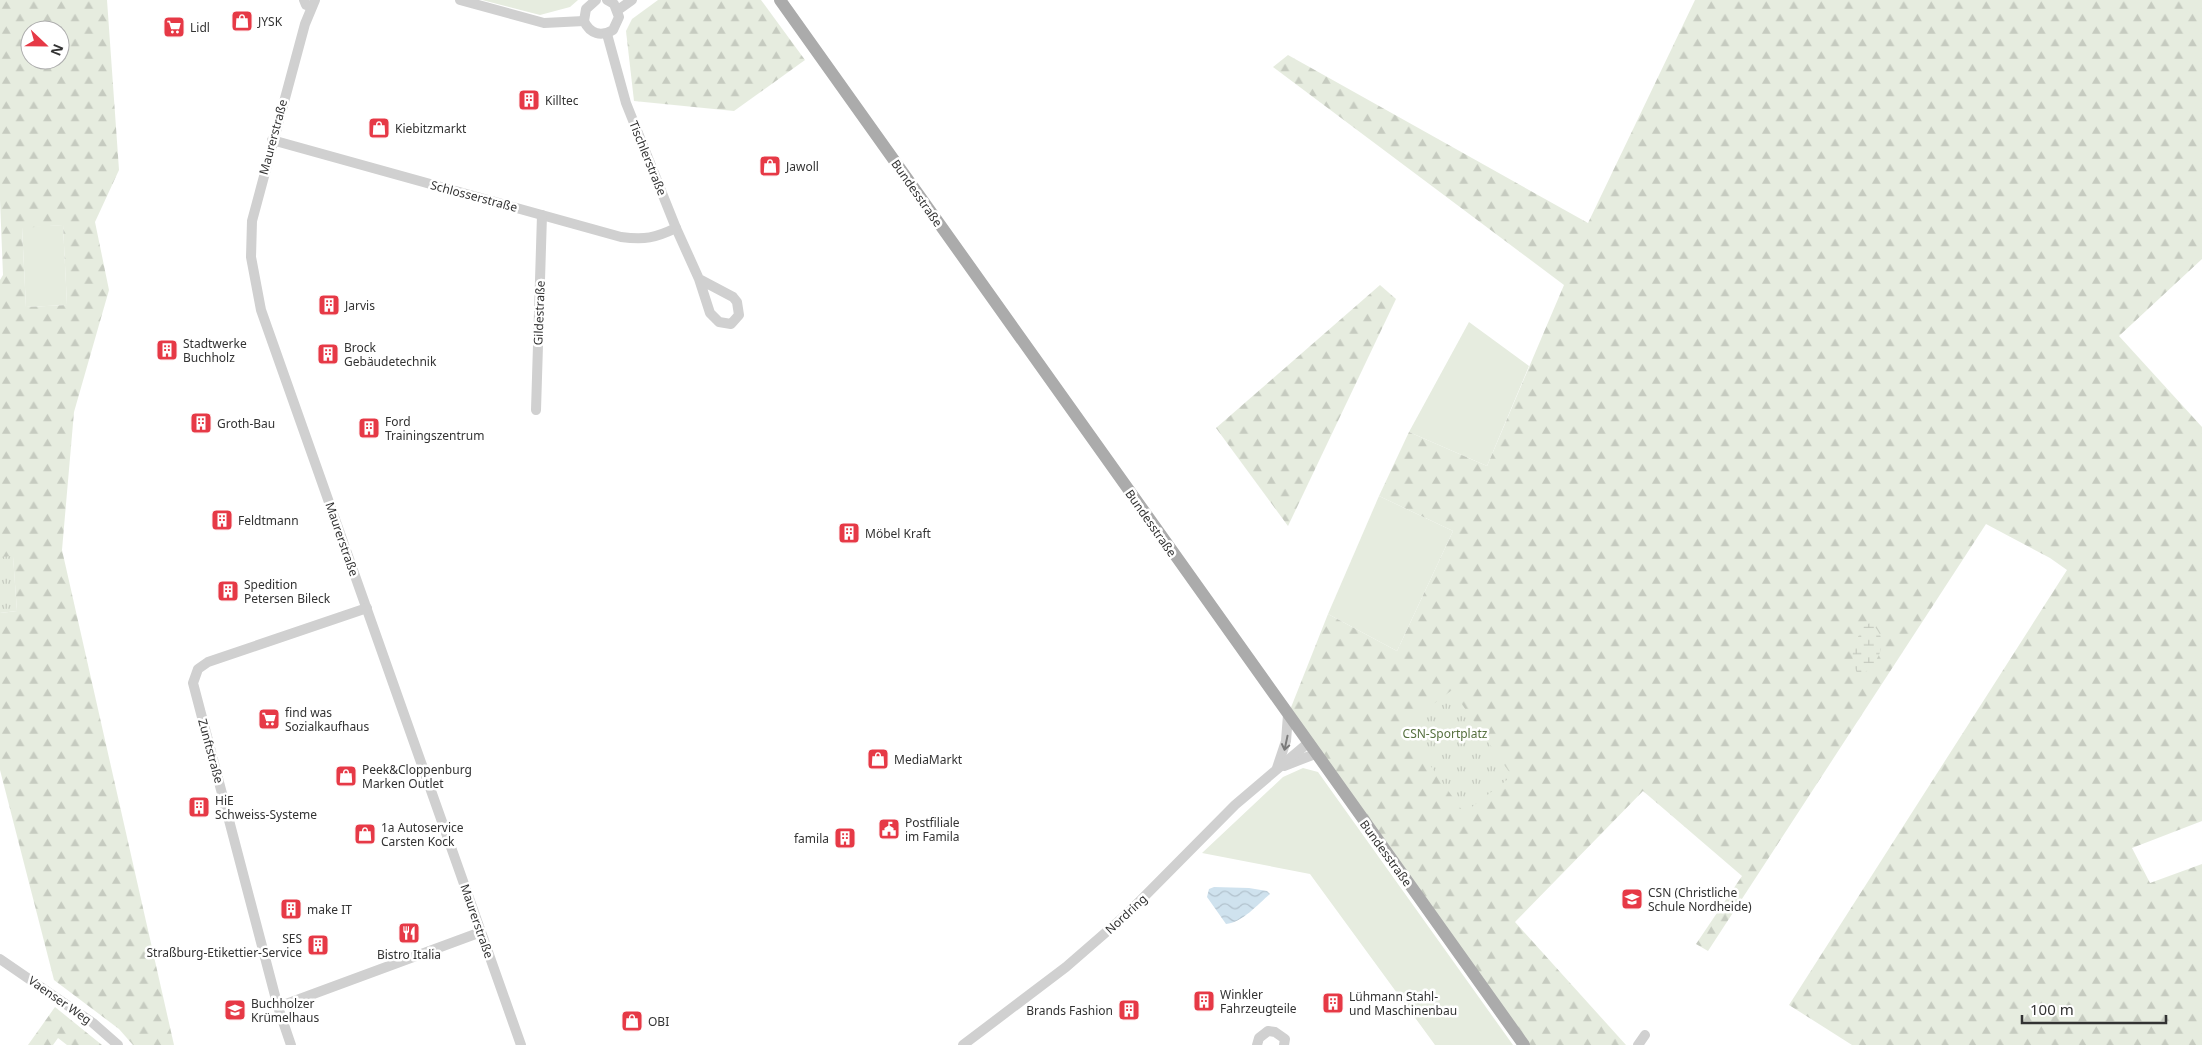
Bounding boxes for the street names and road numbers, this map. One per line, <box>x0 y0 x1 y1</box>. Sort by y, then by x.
street label: Maurerstraße <box>255 97 291 177</box>
street label: Tischlerstraße <box>625 118 671 198</box>
street label: Bundesstraße <box>888 156 947 230</box>
street label: Schlosserstraße <box>429 176 520 216</box>
street label: Gildestraße <box>529 280 549 346</box>
street label: Bundesstraße <box>1122 486 1181 560</box>
street label: Maurerstraße <box>321 500 363 579</box>
street label: Zunftstraße <box>194 717 228 785</box>
street label: Bundesstraße <box>1356 816 1416 890</box>
street label: Maurerstraße <box>456 882 498 961</box>
street label: Nordring <box>1101 890 1151 938</box>
street label: Vaenser Weg <box>25 972 95 1028</box>

